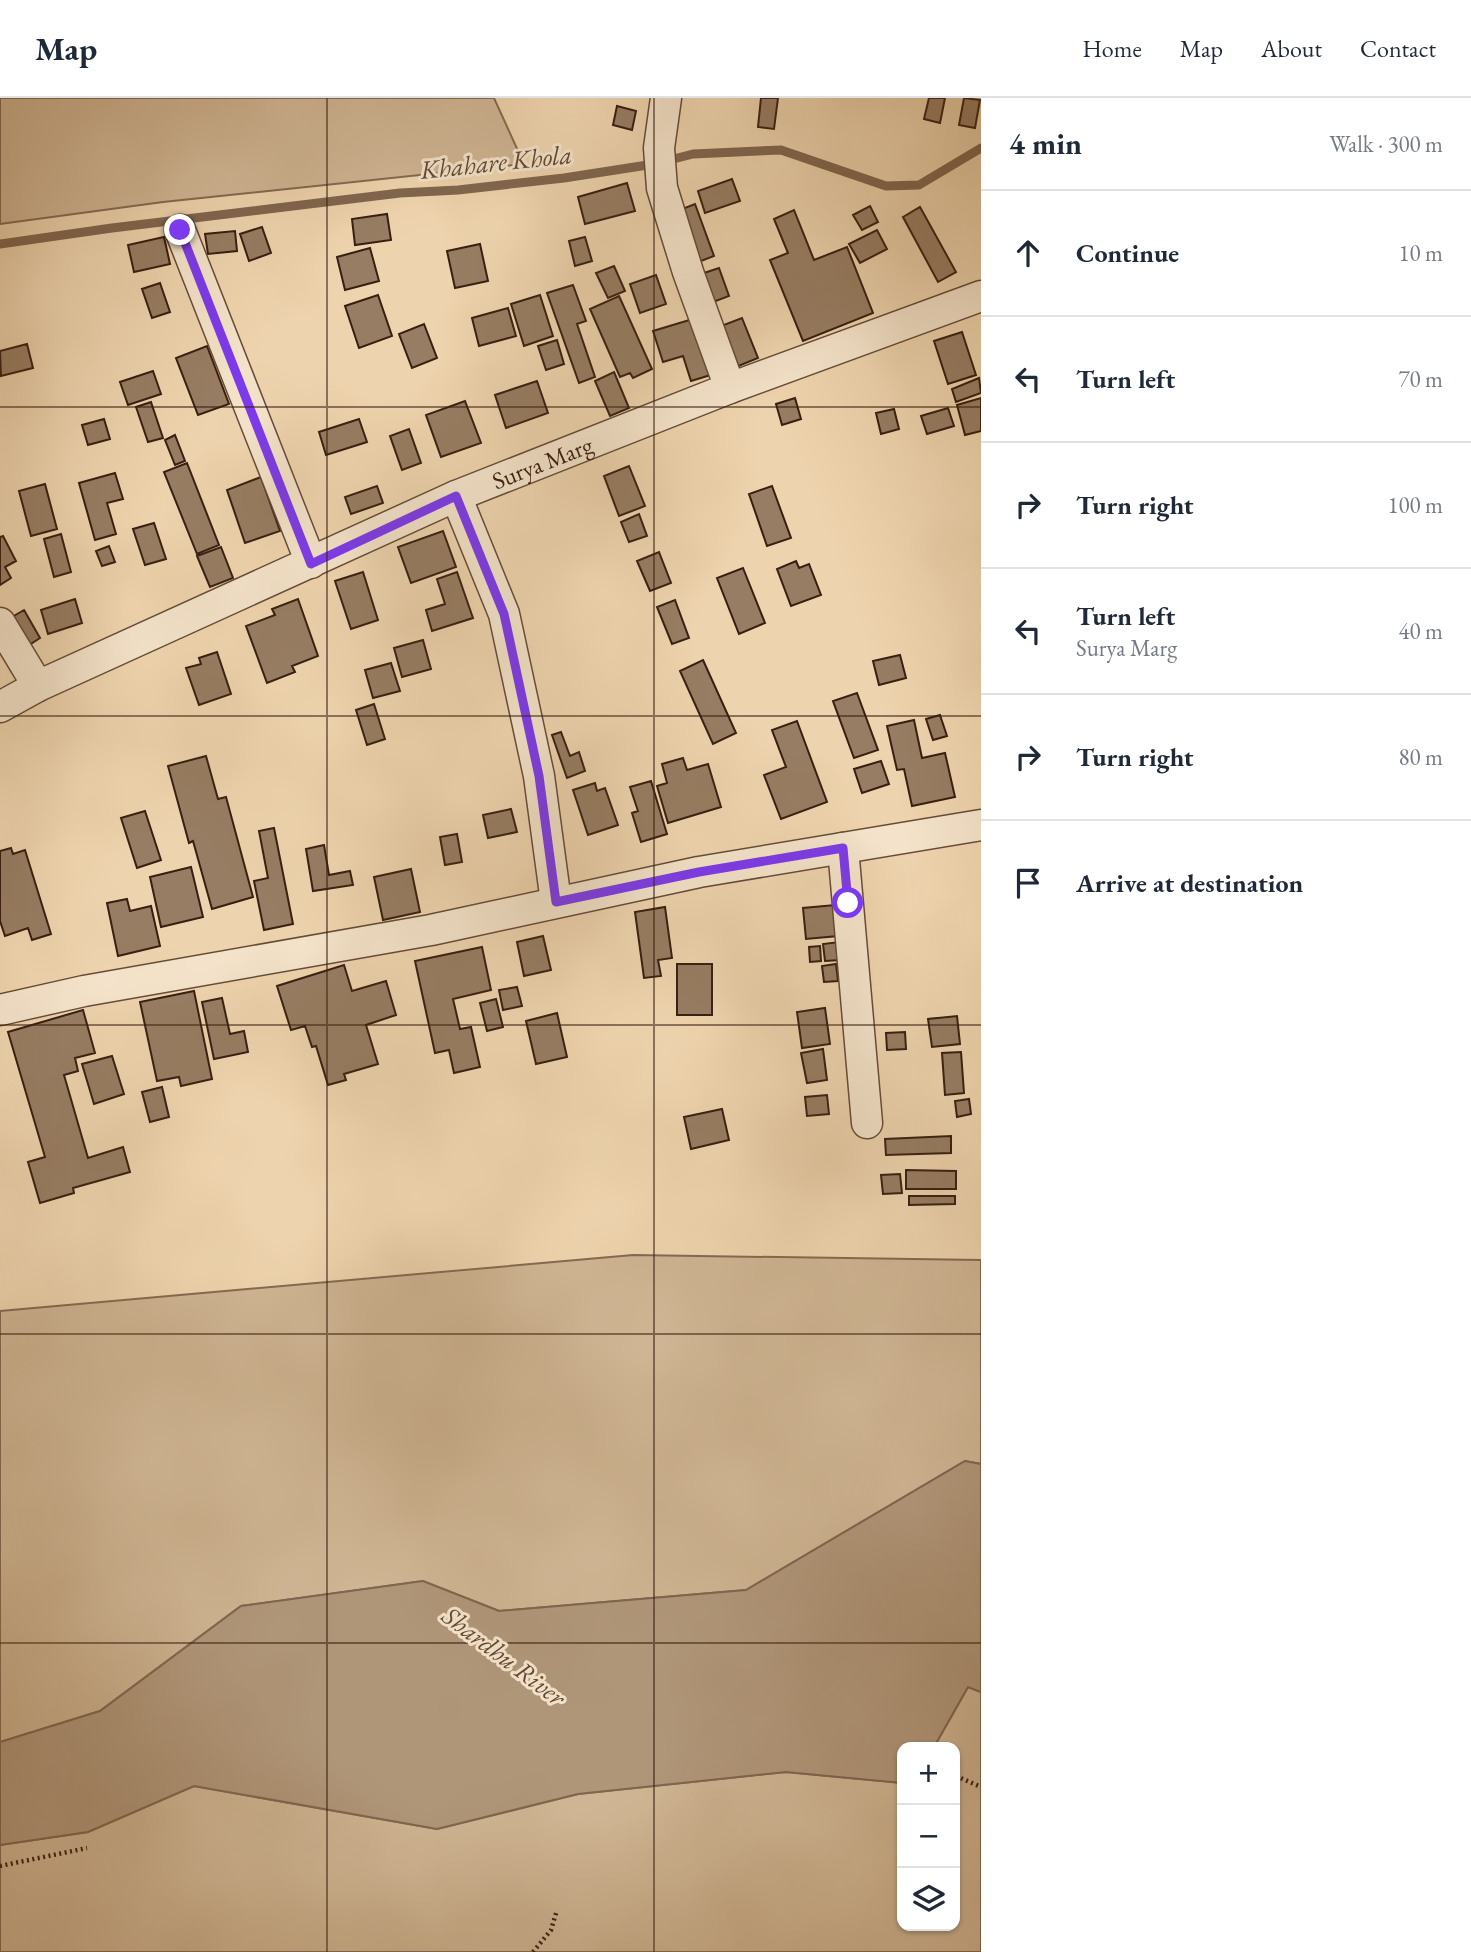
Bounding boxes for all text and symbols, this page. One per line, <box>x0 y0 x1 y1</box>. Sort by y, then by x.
text: Map <box>35 27 97 70</box>
text: Home <box>1082 33 1142 64</box>
text: Map <box>1180 33 1223 64</box>
text: About <box>1261 33 1322 64</box>
text: Contact <box>1360 33 1436 64</box>
text: 4 min <box>1009 124 1082 163</box>
text: Walk · 300 m <box>1329 129 1443 159</box>
water label: Khahare Khola <box>417 137 574 187</box>
route end <box>164 214 195 245</box>
icon: ahead <box>1009 234 1047 272</box>
text: Continue <box>1076 236 1179 270</box>
text: 10 m <box>1398 238 1443 268</box>
icon: left <box>1009 360 1047 398</box>
text: Turn left <box>1076 362 1175 396</box>
text: 70 m <box>1398 364 1443 394</box>
street label: Surya Marg <box>487 428 597 496</box>
icon: right <box>1009 486 1047 524</box>
text: Turn right <box>1076 488 1194 522</box>
text: 100 m <box>1387 490 1443 520</box>
text: Turn left <box>1076 599 1175 633</box>
icon: left <box>1009 612 1047 650</box>
text: 40 m <box>1398 616 1443 646</box>
text: Surya Marg <box>1076 633 1177 663</box>
icon: right <box>1009 738 1047 776</box>
text: Turn right <box>1076 740 1194 774</box>
text: 80 m <box>1398 742 1443 772</box>
icon: arrive <box>1009 864 1047 902</box>
text: Arrive at destination <box>1076 866 1303 900</box>
route start <box>832 887 863 918</box>
water label: Shardhu River <box>435 1598 573 1714</box>
map controls <box>897 1742 960 1931</box>
button: + <box>897 1742 960 1805</box>
button: − <box>897 1805 960 1868</box>
button: layers <box>897 1868 960 1931</box>

